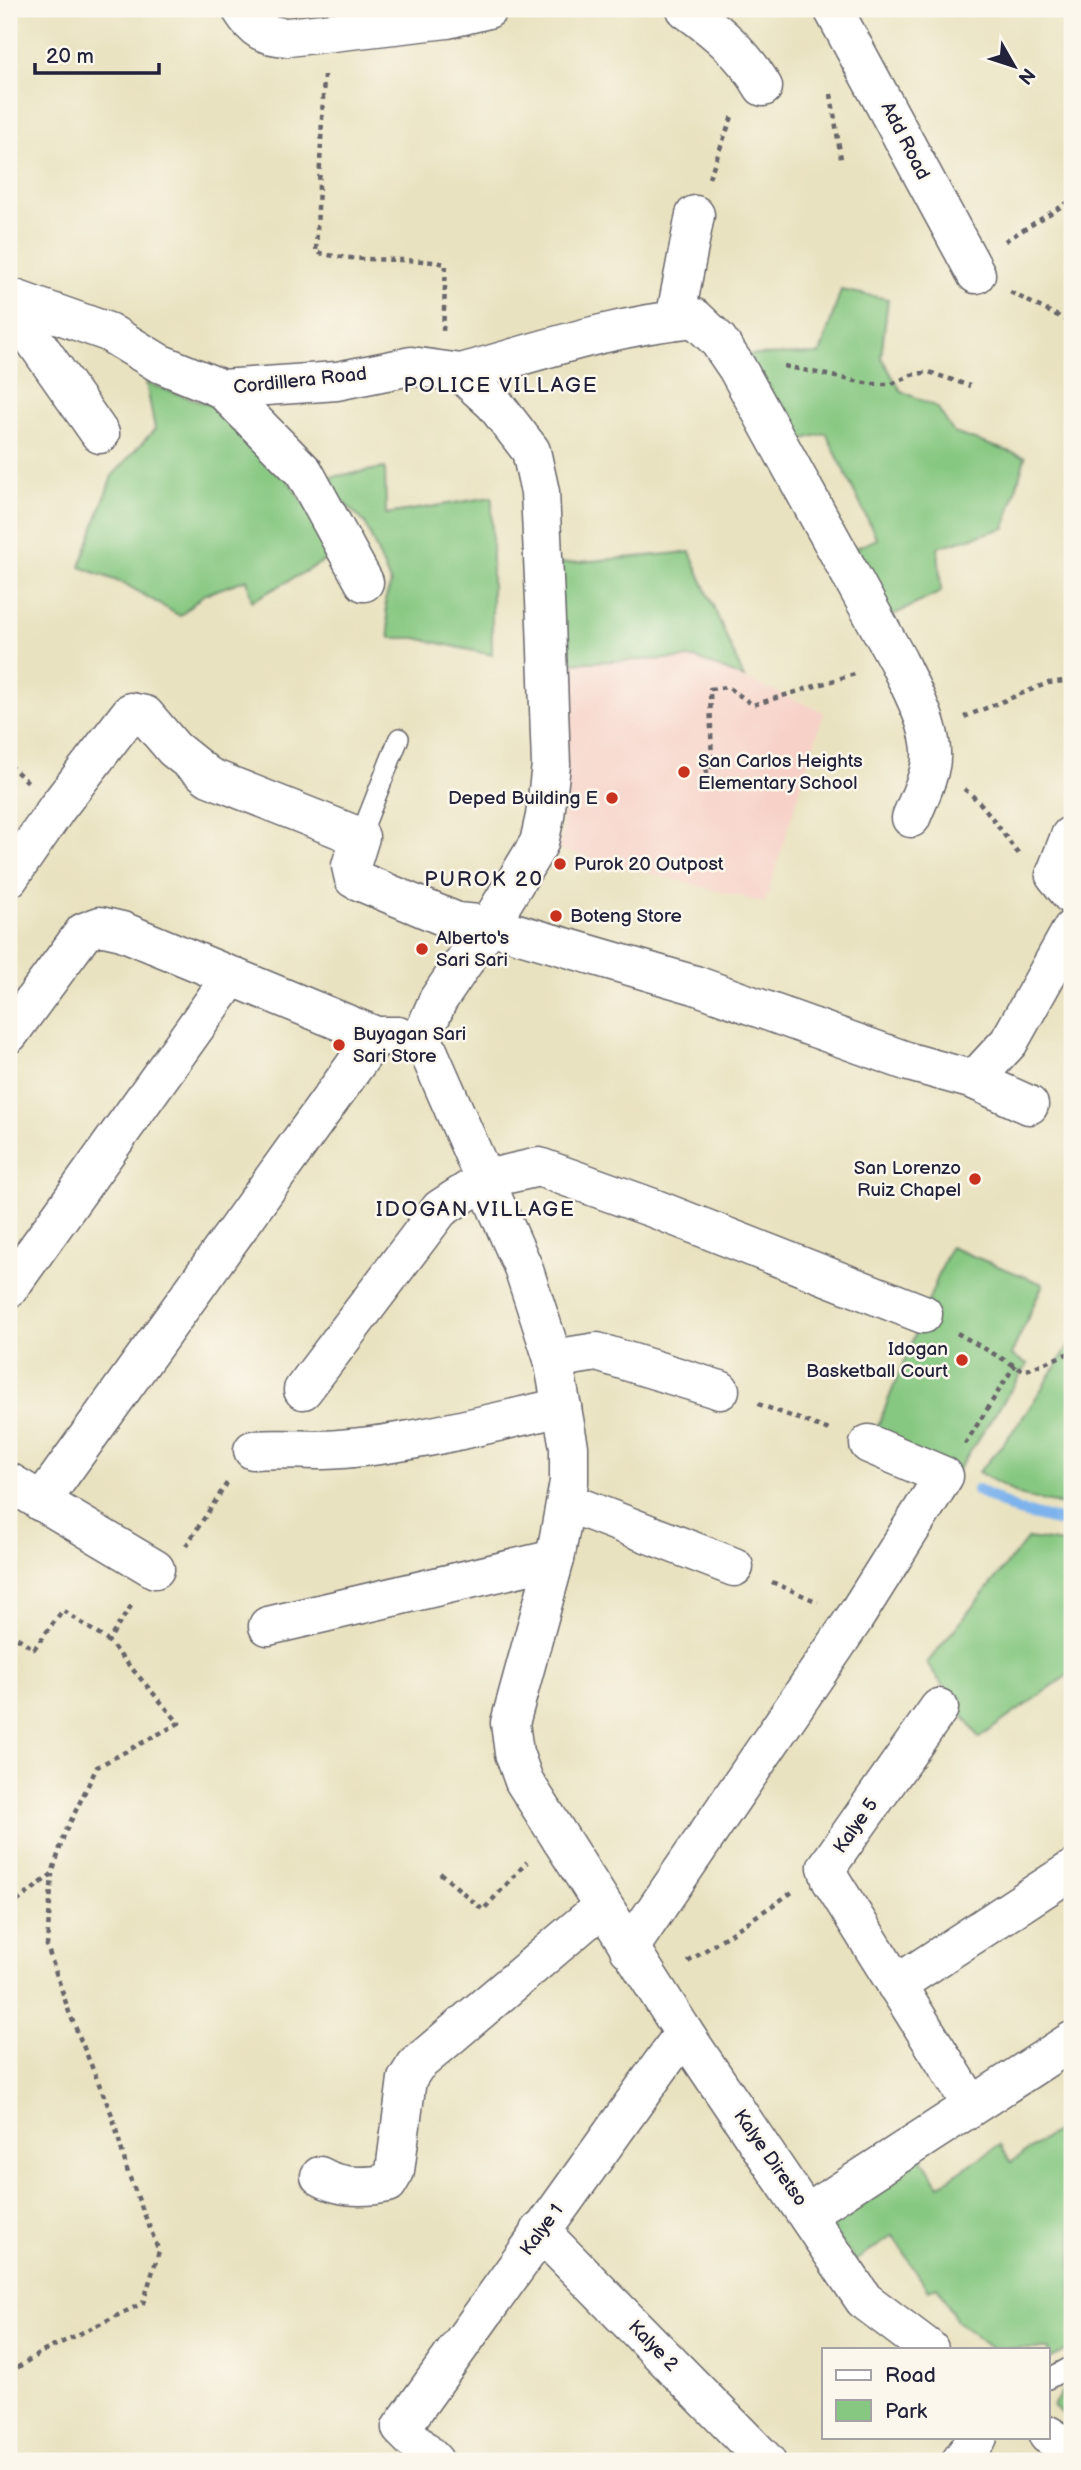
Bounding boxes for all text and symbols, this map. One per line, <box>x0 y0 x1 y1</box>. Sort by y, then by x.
scale bar <box>35 32 159 76</box>
north arrow <box>979 32 1050 102</box>
text: 20 m <box>46 44 94 69</box>
text: N <box>1013 63 1039 89</box>
street label: Add Road <box>876 98 934 184</box>
street label: Cordillera Road <box>232 363 368 399</box>
district label: POLICE VILLAGE <box>403 373 599 398</box>
place label: San Carlos Heights Elementary School <box>698 750 863 795</box>
marker: San Carlos Heights Elementary School <box>676 764 692 780</box>
place label: Deped Building E <box>448 787 598 810</box>
marker: Deped Building E <box>604 790 620 806</box>
place label: Purok 20 Outpost <box>574 853 724 876</box>
marker: Purok 20 Outpost <box>552 856 568 872</box>
district label: PUROK 20 <box>424 867 544 892</box>
place label: Boteng Store <box>570 905 682 928</box>
marker: Boteng Store <box>548 908 564 924</box>
place label: Alberto's Sari Sari <box>436 927 509 972</box>
marker: Alberto's Sari Sari <box>414 941 430 957</box>
place label: Buyagan Sari Sari Store <box>353 1023 466 1068</box>
marker: Buyagan Sari Sari Store <box>331 1037 347 1053</box>
place label: San Lorenzo Ruiz Chapel <box>854 1157 961 1202</box>
marker: San Lorenzo Ruiz Chapel <box>967 1171 983 1187</box>
district label: IDOGAN VILLAGE <box>376 1197 576 1222</box>
place label: Idogan Basketball Court <box>806 1338 948 1383</box>
marker: Idogan Basketball Court <box>954 1352 970 1368</box>
street label: Kalye 5 <box>829 1794 883 1858</box>
street label: Kalye Diretso <box>728 2105 812 2211</box>
street label: Kalye 1 <box>516 2200 568 2260</box>
street label: Kalye 2 <box>623 2316 683 2377</box>
legend <box>822 2348 1050 2438</box>
text: Road <box>885 2363 936 2388</box>
text: Park <box>885 2399 928 2424</box>

